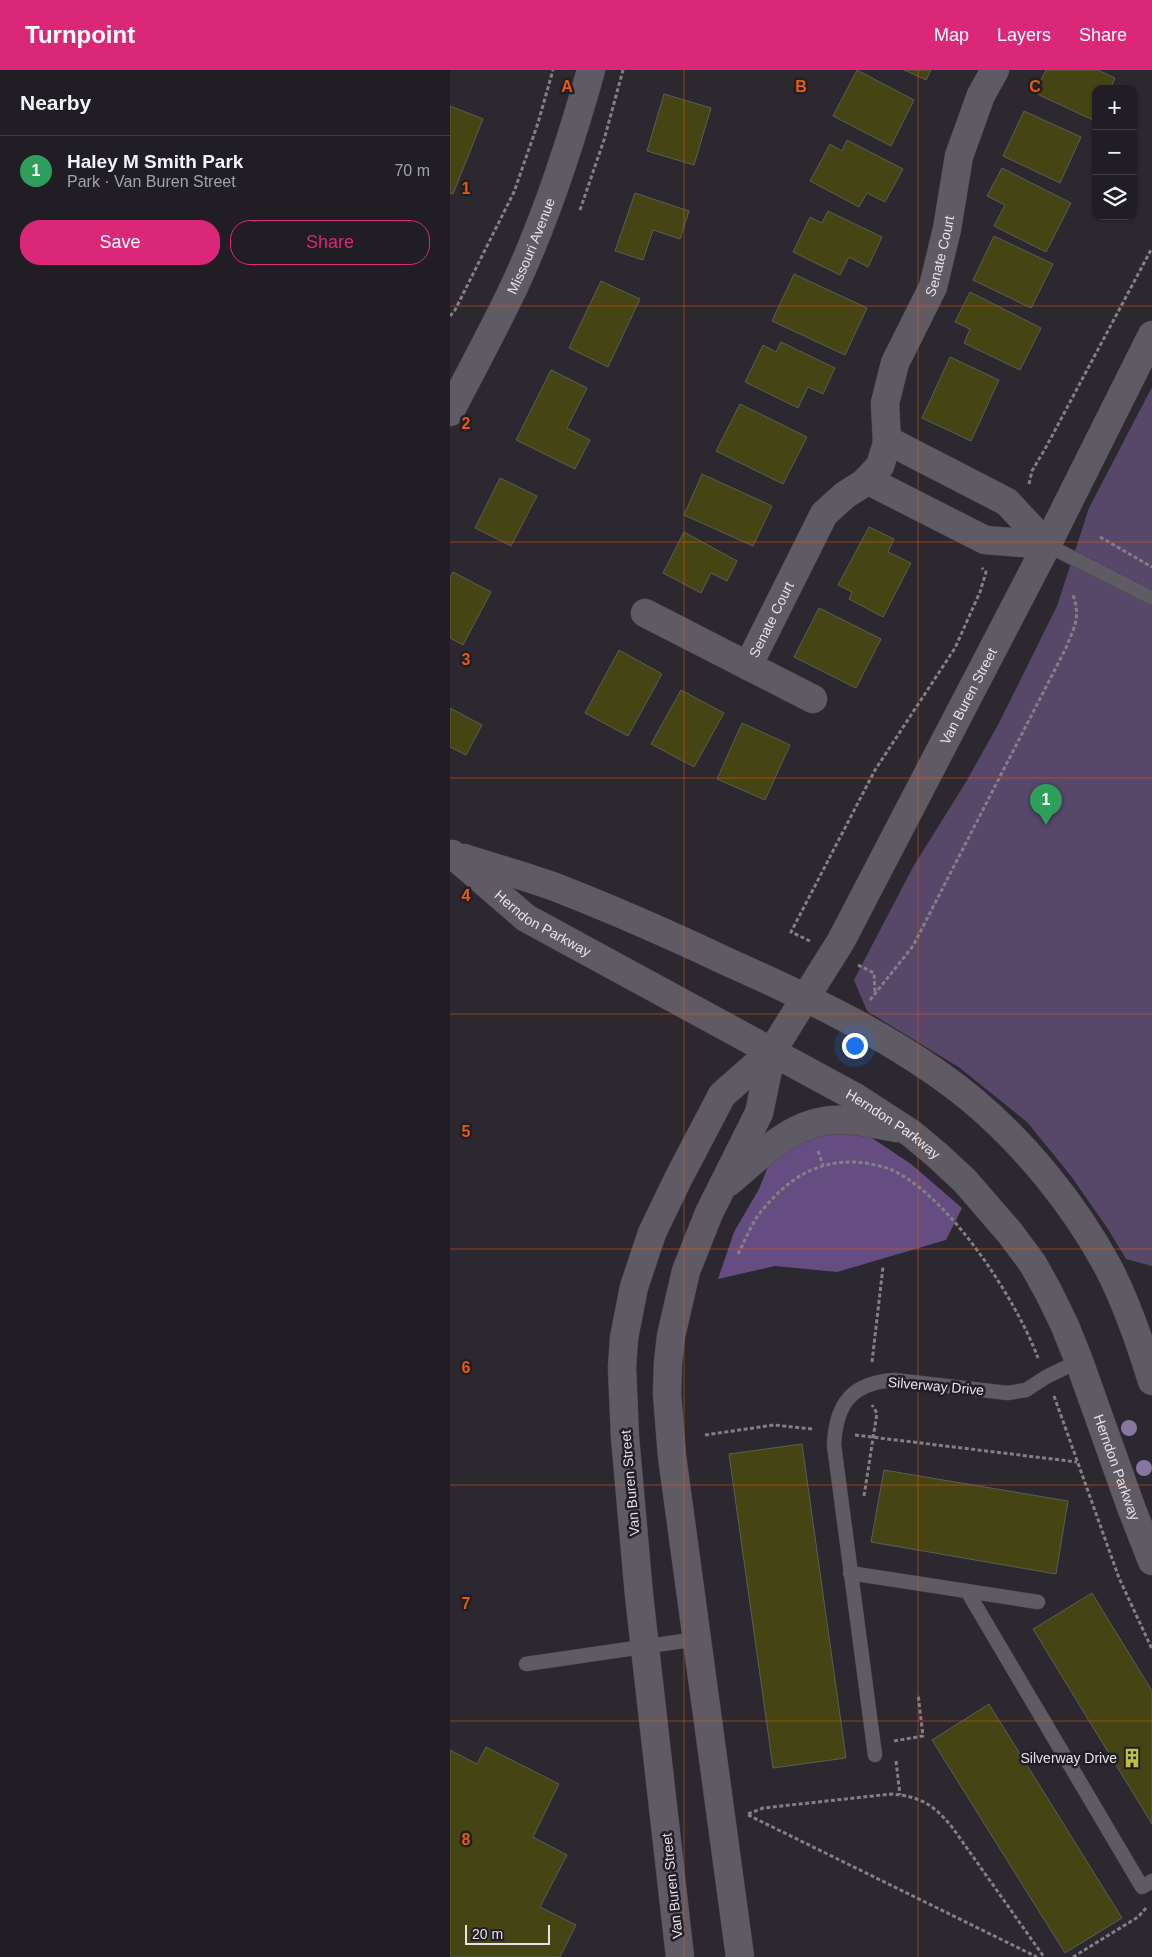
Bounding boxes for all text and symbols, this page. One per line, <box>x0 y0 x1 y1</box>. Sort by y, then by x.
text: Turnpoint <box>25 21 135 48</box>
text: Map <box>934 25 969 45</box>
text: Layers <box>997 25 1051 45</box>
text: Share <box>1079 25 1127 45</box>
text: A <box>561 78 573 95</box>
text: B <box>795 78 807 95</box>
text: C <box>1029 78 1041 95</box>
map controls <box>1092 85 1137 220</box>
button: + <box>1092 85 1137 130</box>
text: Nearby <box>20 91 91 114</box>
button: − <box>1092 130 1137 175</box>
text: Haley M Smith Park <box>67 151 243 172</box>
text: 1 <box>32 162 40 179</box>
text: 70 m <box>394 162 430 179</box>
text: Park · Van Buren Street <box>67 173 236 190</box>
button: layers <box>1092 175 1137 220</box>
text: 1 <box>462 180 471 197</box>
street label: Missouri Avenue <box>504 195 558 296</box>
street label: Senate Court <box>922 215 957 299</box>
button: Save <box>20 220 220 265</box>
button: Share <box>230 220 430 265</box>
text: 2 <box>462 415 471 432</box>
street label: Senate Court <box>746 579 797 660</box>
street label: Van Buren Street <box>937 645 1000 747</box>
text: 3 <box>462 651 471 668</box>
pin: 1 <box>1030 784 1062 825</box>
text: 4 <box>462 887 471 904</box>
street label: Herndon Parkway <box>492 887 594 960</box>
your location <box>842 1033 868 1059</box>
street label: Herndon Parkway <box>843 1086 943 1162</box>
text: 5 <box>462 1123 471 1140</box>
text: 6 <box>462 1359 471 1376</box>
street label: Silverway Drive <box>887 1374 985 1398</box>
street label: Herndon Parkway <box>1091 1412 1143 1523</box>
street label: Van Buren Street <box>617 1429 643 1537</box>
text: 7 <box>462 1595 471 1612</box>
building icon: Silverway Drive <box>1121 1747 1143 1769</box>
place label: Silverway Drive <box>1021 1750 1117 1766</box>
text: 8 <box>462 1831 471 1848</box>
street label: Van Buren Street <box>658 1832 686 1940</box>
scale bar <box>465 1922 550 1945</box>
text: 20 m <box>472 1926 503 1942</box>

